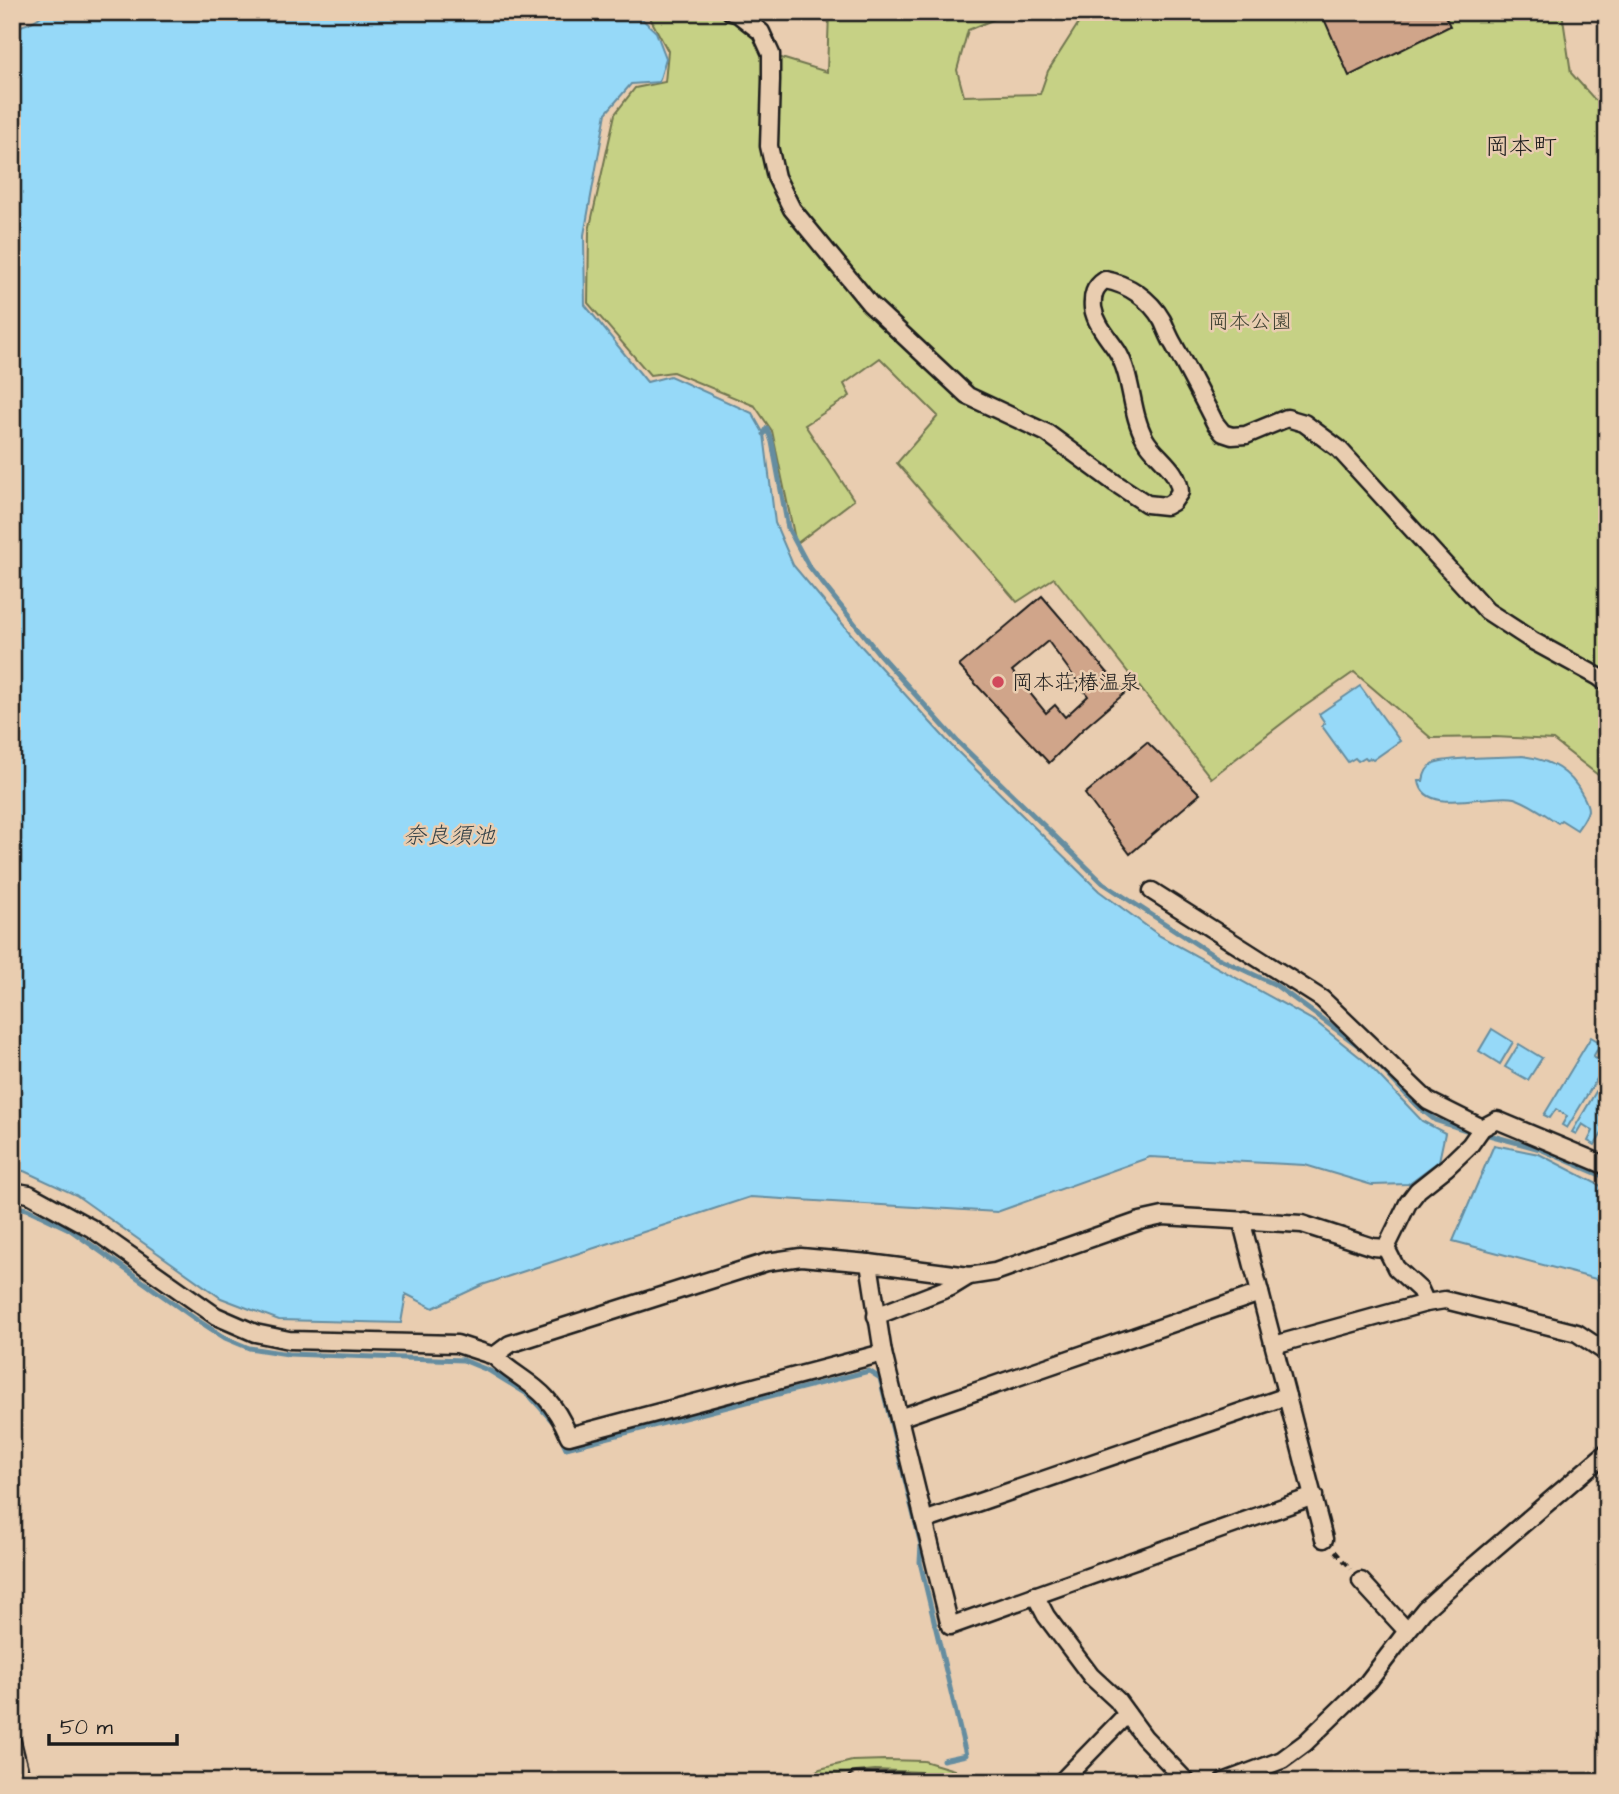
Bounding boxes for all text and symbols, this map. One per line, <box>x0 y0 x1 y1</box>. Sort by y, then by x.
district label: 岡本町 <box>1485 130 1557 164</box>
park label: 岡本公園 <box>1208 307 1292 336</box>
place label: 岡本荘;椿温泉 <box>1012 668 1141 697</box>
marker: 岡本荘;椿温泉 <box>990 674 1006 690</box>
water label: 奈良須池 <box>403 820 496 852</box>
scale bar <box>49 1703 177 1747</box>
text: 50 m <box>60 1713 114 1742</box>

